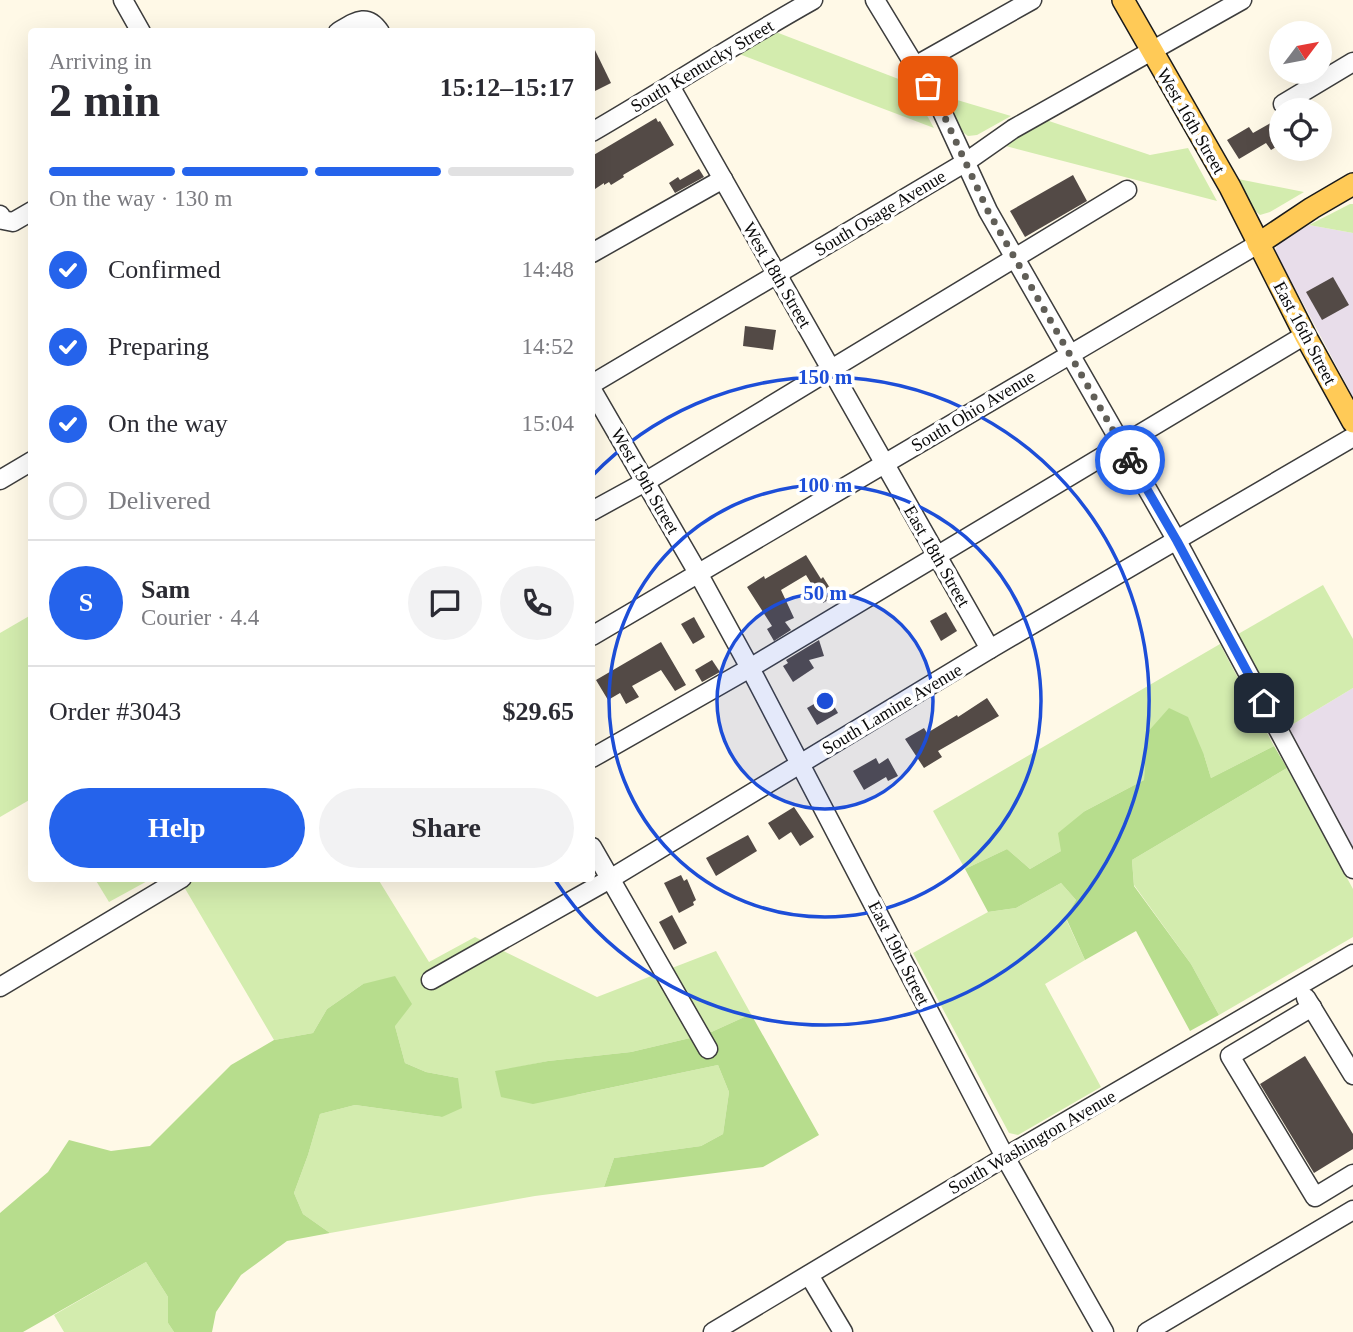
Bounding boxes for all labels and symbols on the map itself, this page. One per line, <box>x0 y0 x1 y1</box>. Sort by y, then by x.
street label: South Kentucky Street <box>627 15 777 117</box>
north arrow <box>1269 21 1332 84</box>
pin <box>898 56 958 116</box>
street label: West 16th Street <box>1153 65 1229 177</box>
street label: South Osage Avenue <box>811 166 949 260</box>
street label: West 18th Street <box>739 219 815 331</box>
street label: East 16th Street <box>1269 278 1341 388</box>
text: 150 m <box>798 365 853 389</box>
street label: South Ohio Avenue <box>908 366 1038 456</box>
street label: West 19th Street <box>607 425 683 537</box>
courier <box>1095 425 1165 495</box>
text: 100 m <box>798 473 853 497</box>
street label: East 18th Street <box>900 502 974 610</box>
text: 50 m <box>803 581 847 605</box>
street label: South Lamine Avenue <box>818 659 966 759</box>
pin <box>1234 673 1294 733</box>
centre of rings <box>813 689 837 713</box>
street label: East 19th Street <box>864 898 934 1008</box>
street label: South Washington Avenue <box>945 1086 1119 1198</box>

